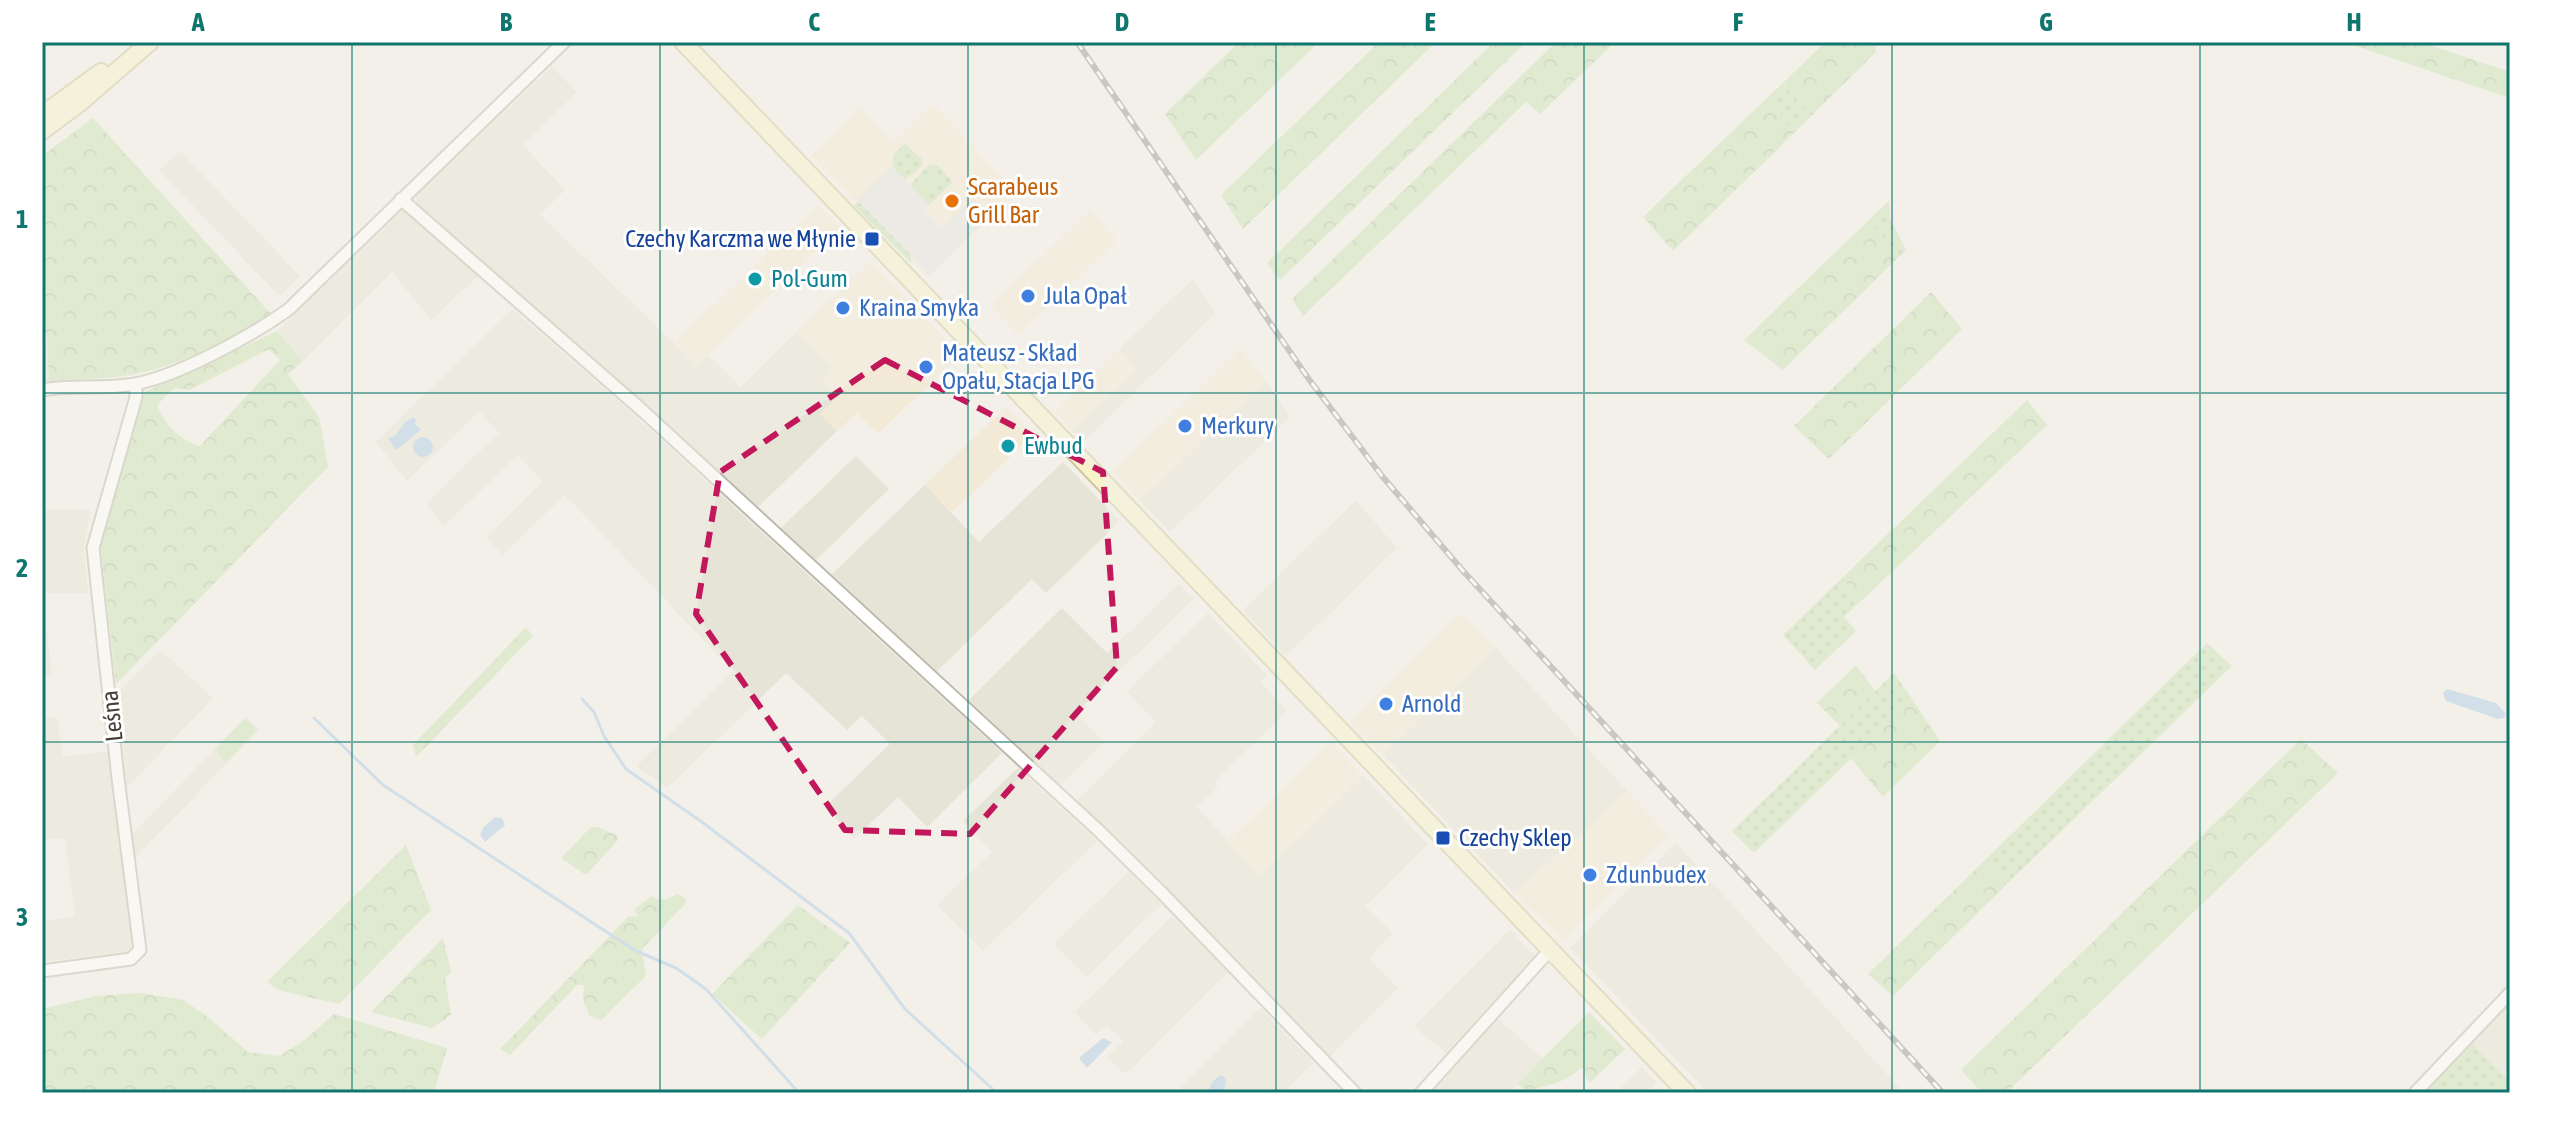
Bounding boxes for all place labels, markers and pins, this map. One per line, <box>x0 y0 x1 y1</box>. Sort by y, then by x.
place label: Scarabeus Grill Bar <box>968 173 1058 228</box>
marker: Scarabeus Grill Bar <box>943 192 961 210</box>
place label: Czechy Karczma we Młynie <box>625 225 856 252</box>
marker: Czechy Karczma we Młynie <box>863 230 881 248</box>
place label: Pol-Gum <box>771 265 848 292</box>
marker: Pol-Gum <box>746 270 764 288</box>
place label: Jula Opał <box>1044 282 1128 309</box>
marker: Jula Opał <box>1019 287 1037 305</box>
place label: Kraina Smyka <box>859 294 979 321</box>
marker: Kraina Smyka <box>834 299 852 317</box>
place label: Mateusz - Skład Opału, Stacja LPG <box>942 339 1095 394</box>
marker: Mateusz - Skład Opału, Stacja LPG <box>917 358 935 376</box>
place label: Merkury <box>1201 412 1274 439</box>
marker: Merkury <box>1176 417 1194 435</box>
place label: Ewbud <box>1024 432 1083 459</box>
marker: Ewbud <box>999 437 1017 455</box>
place label: Arnold <box>1402 690 1461 717</box>
marker: Arnold <box>1377 695 1395 713</box>
place label: Czechy Sklep <box>1459 824 1572 851</box>
marker: Czechy Sklep <box>1434 829 1452 847</box>
place label: Zdunbudex <box>1606 861 1706 888</box>
marker: Zdunbudex <box>1581 866 1599 884</box>

